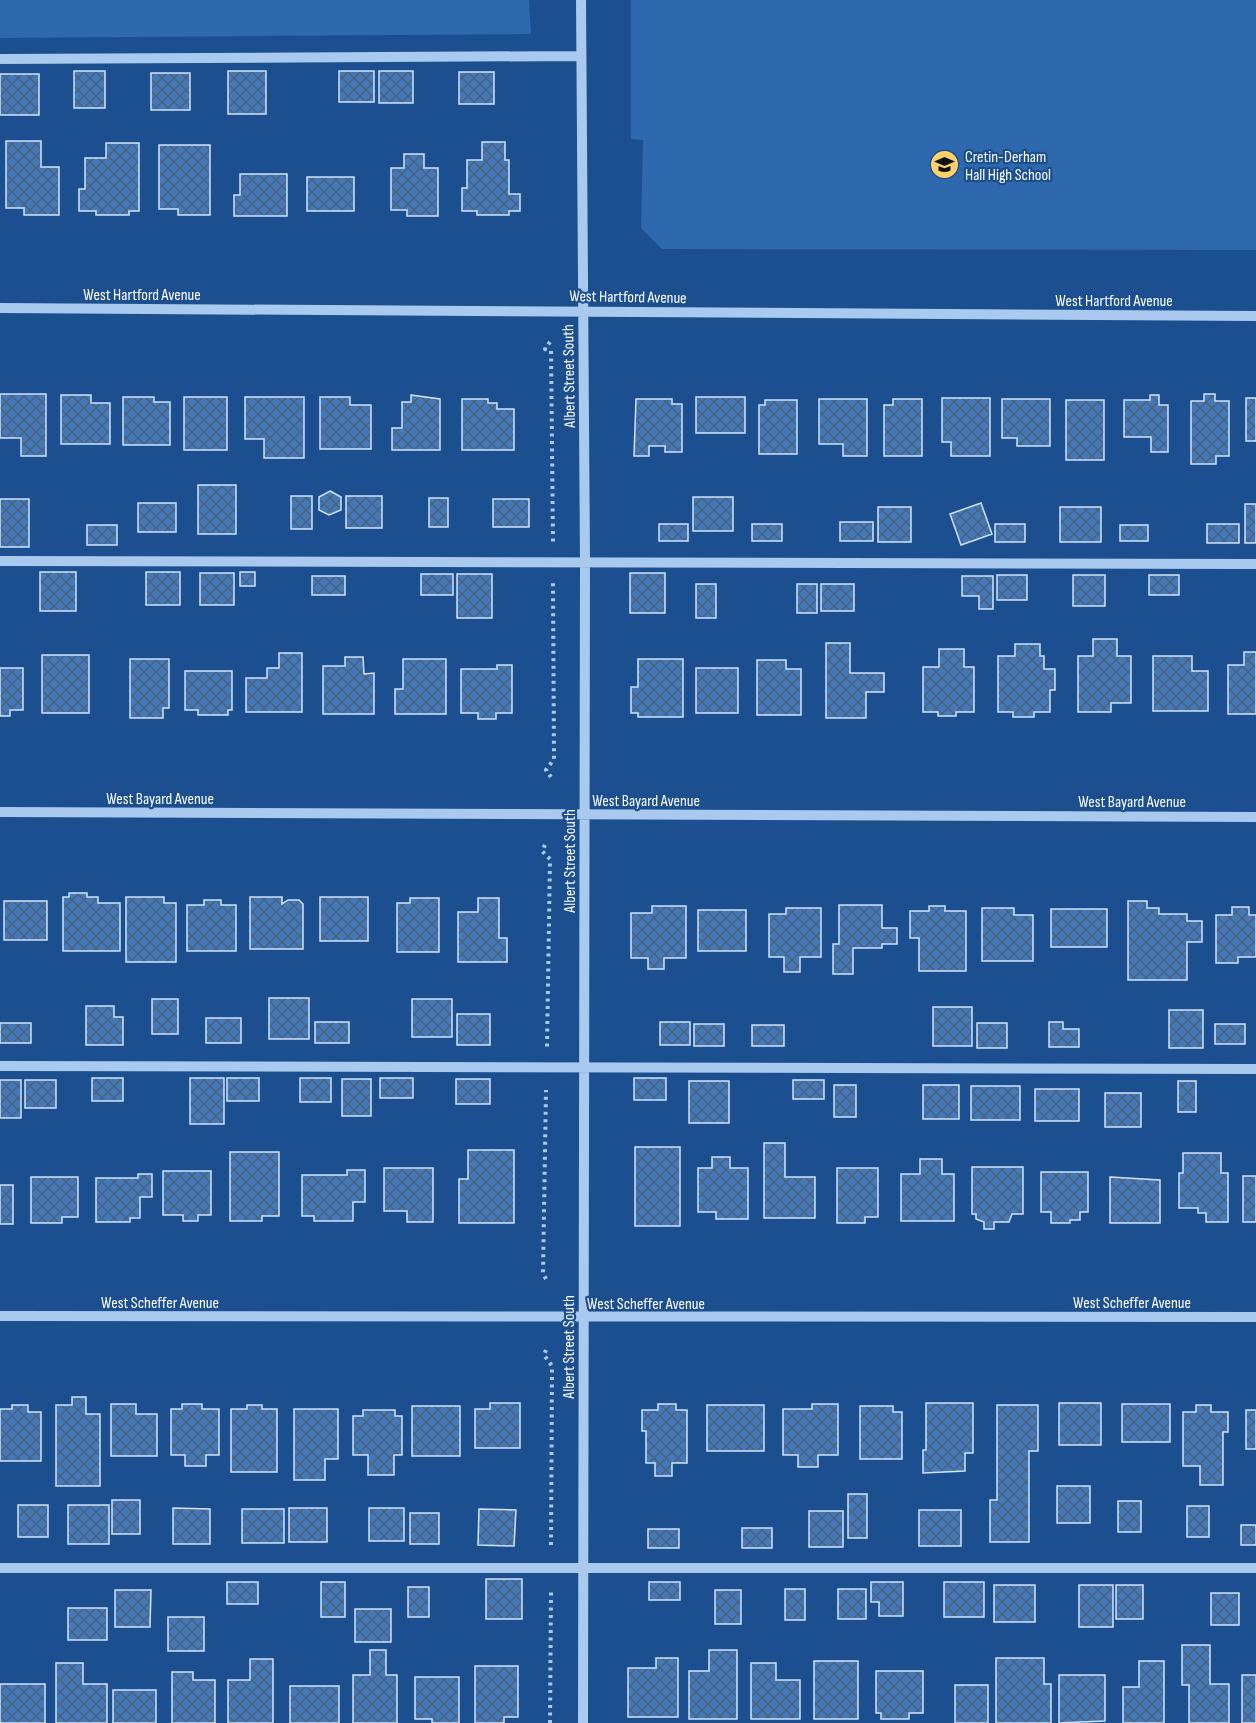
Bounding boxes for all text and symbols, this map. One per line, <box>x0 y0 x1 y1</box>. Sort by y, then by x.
place label: Cretin-Derham Hall High School <box>965 148 1051 185</box>
school or university icon: Cretin-Derham Hall High School <box>928 149 960 181</box>
street label: West Hartford Avenue <box>83 286 201 305</box>
street label: West Hartford Avenue <box>569 287 687 308</box>
street label: West Hartford Avenue <box>1055 292 1173 311</box>
street label: Albert Street South <box>559 324 580 429</box>
street label: West Bayard Avenue <box>106 790 214 809</box>
street label: West Bayard Avenue <box>592 792 700 811</box>
street label: West Bayard Avenue <box>1078 793 1186 812</box>
street label: Albert Street South <box>561 809 580 914</box>
street label: West Scheffer Avenue <box>101 1294 219 1313</box>
street label: West Scheffer Avenue <box>1073 1294 1191 1313</box>
street label: Albert Street South <box>560 1295 579 1400</box>
street label: West Scheffer Avenue <box>587 1295 705 1314</box>

